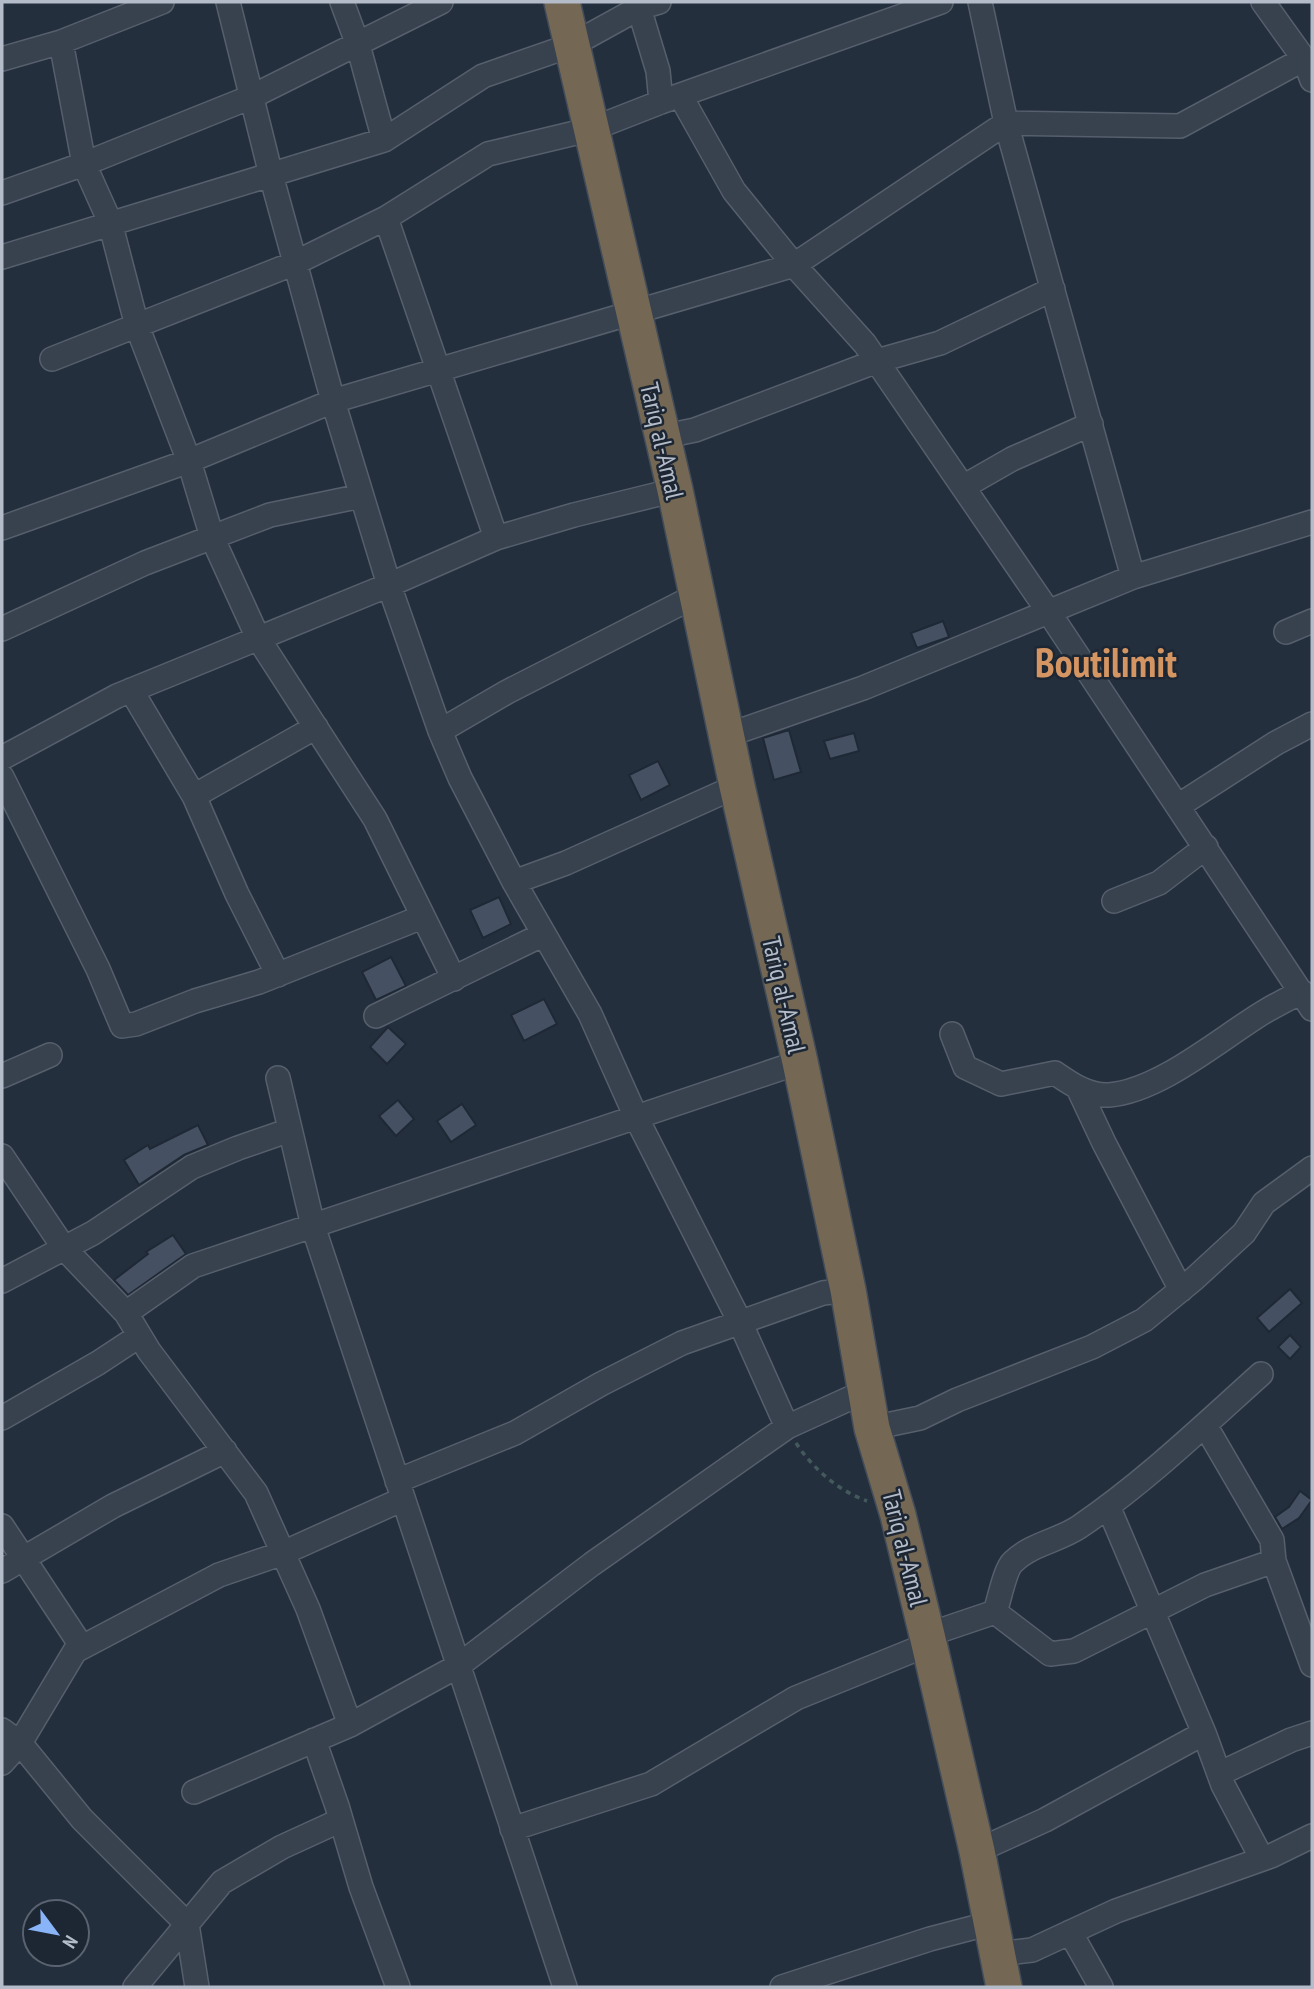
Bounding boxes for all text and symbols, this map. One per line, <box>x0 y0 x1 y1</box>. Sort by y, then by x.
street label: Tariq al-Amal <box>633 379 692 503</box>
district label: Boutilimit <box>1035 636 1177 688</box>
street label: Tariq al-Amal <box>755 933 814 1057</box>
street label: Tariq al-Amal <box>875 1486 936 1610</box>
north arrow <box>21 1898 91 1968</box>
text: N <box>58 1931 83 1953</box>

